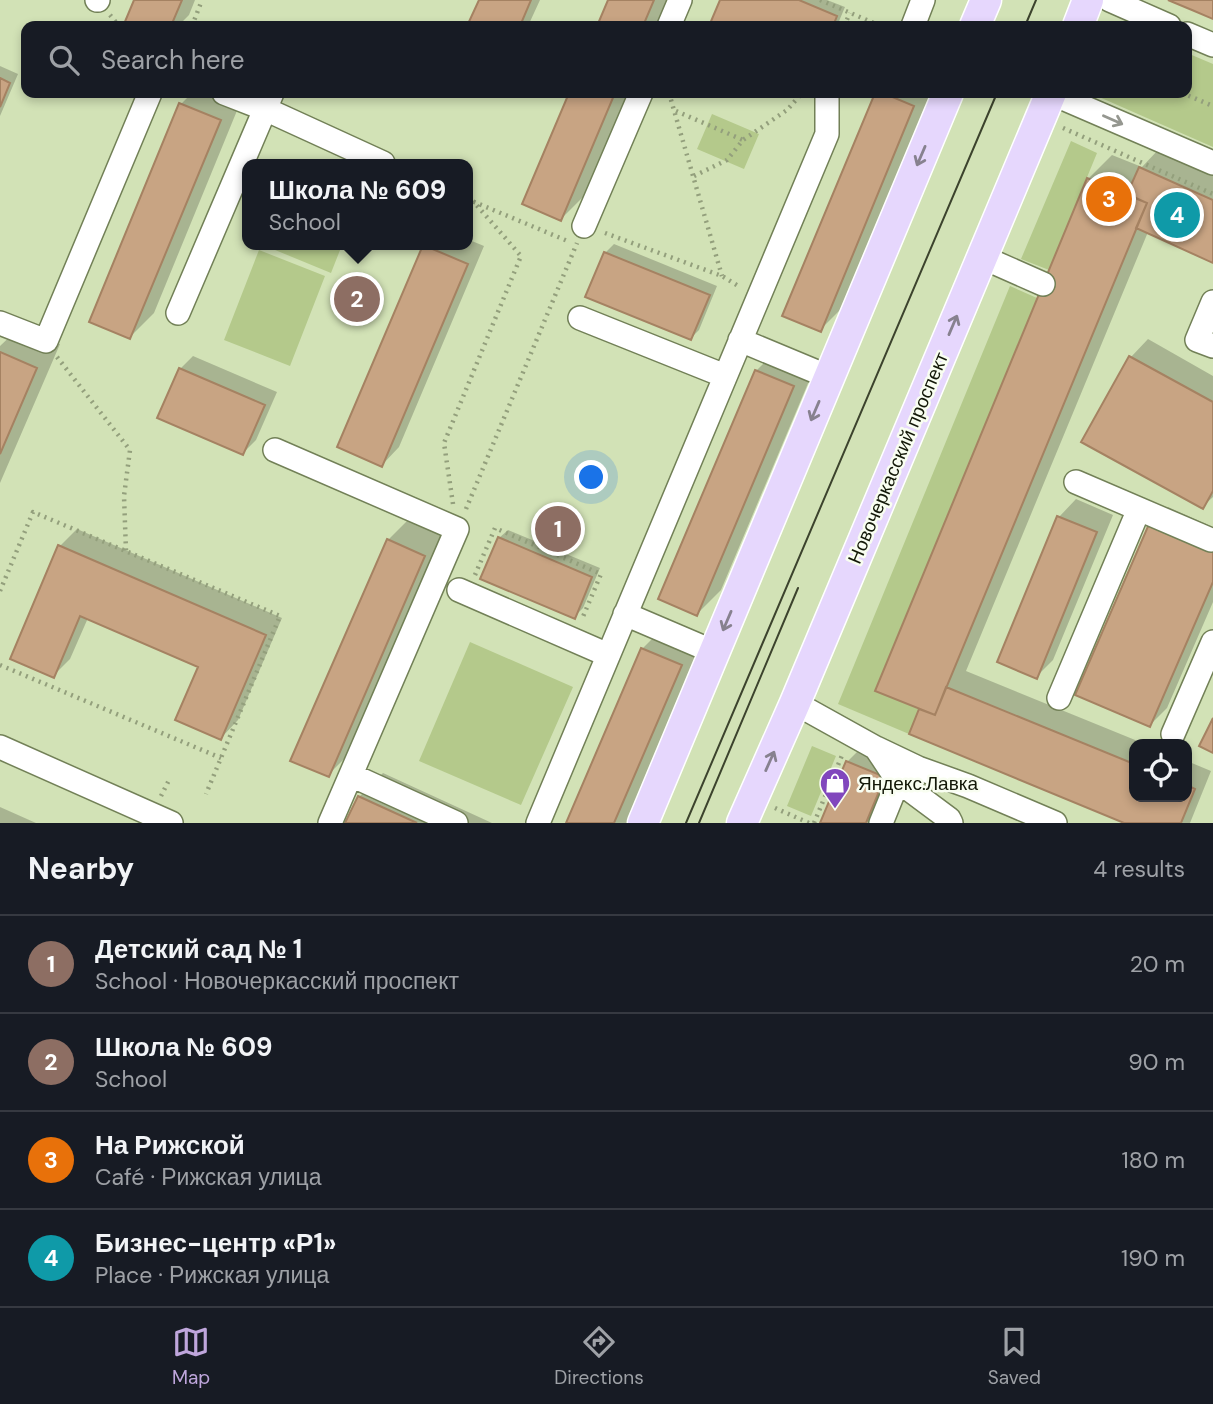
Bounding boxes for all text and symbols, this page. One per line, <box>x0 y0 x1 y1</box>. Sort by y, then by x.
search box <box>21 21 1192 98</box>
icon: search <box>45 41 83 79</box>
text: Search here <box>101 43 244 77</box>
one-way arrow <box>1102 114 1124 127</box>
one-way arrow <box>914 144 927 166</box>
popup <box>242 159 473 250</box>
text: Школа № 609 <box>269 173 446 207</box>
pin: 3 <box>1086 173 1132 225</box>
pin: 4 <box>1154 189 1200 241</box>
text: School <box>269 207 341 237</box>
pin: 2 <box>334 273 380 325</box>
one-way arrow <box>948 315 961 336</box>
street label: Новочеркасский проспект <box>842 348 954 567</box>
one-way arrow <box>807 400 820 421</box>
your location <box>574 460 608 494</box>
pin: 1 <box>535 503 581 555</box>
one-way arrow <box>720 610 733 631</box>
map controls <box>1129 739 1192 802</box>
button: locate <box>1129 739 1192 802</box>
one-way arrow <box>764 750 777 772</box>
shop icon: Яндекс.Лавка <box>818 766 852 810</box>
place label: Яндекс.Лавка <box>858 771 979 796</box>
text: Nearby <box>28 849 134 888</box>
text: 4 results <box>1093 854 1185 884</box>
text: Детский сад № 1 <box>95 932 302 966</box>
text: 1 <box>47 949 55 979</box>
text: 20 m <box>1130 949 1185 979</box>
text: School · Новочеркасский проспект <box>95 966 459 996</box>
text: Школа № 609 <box>95 1030 273 1064</box>
text: 2 <box>44 1047 58 1077</box>
text: 90 m <box>1128 1047 1185 1077</box>
text: School <box>95 1064 167 1094</box>
text: На Рижской <box>95 1128 245 1162</box>
text: 3 <box>44 1145 58 1175</box>
text: 180 m <box>1121 1145 1185 1175</box>
text: Café · Рижская улица <box>95 1162 321 1192</box>
text: Бизнес-центр «Р1» <box>95 1226 336 1260</box>
text: 4 <box>44 1243 58 1273</box>
text: 190 m <box>1121 1243 1185 1273</box>
text: Place · Рижская улица <box>95 1260 329 1290</box>
tab: Map <box>172 1323 210 1390</box>
tab: Directions <box>554 1323 644 1390</box>
tab: Saved <box>988 1323 1041 1390</box>

